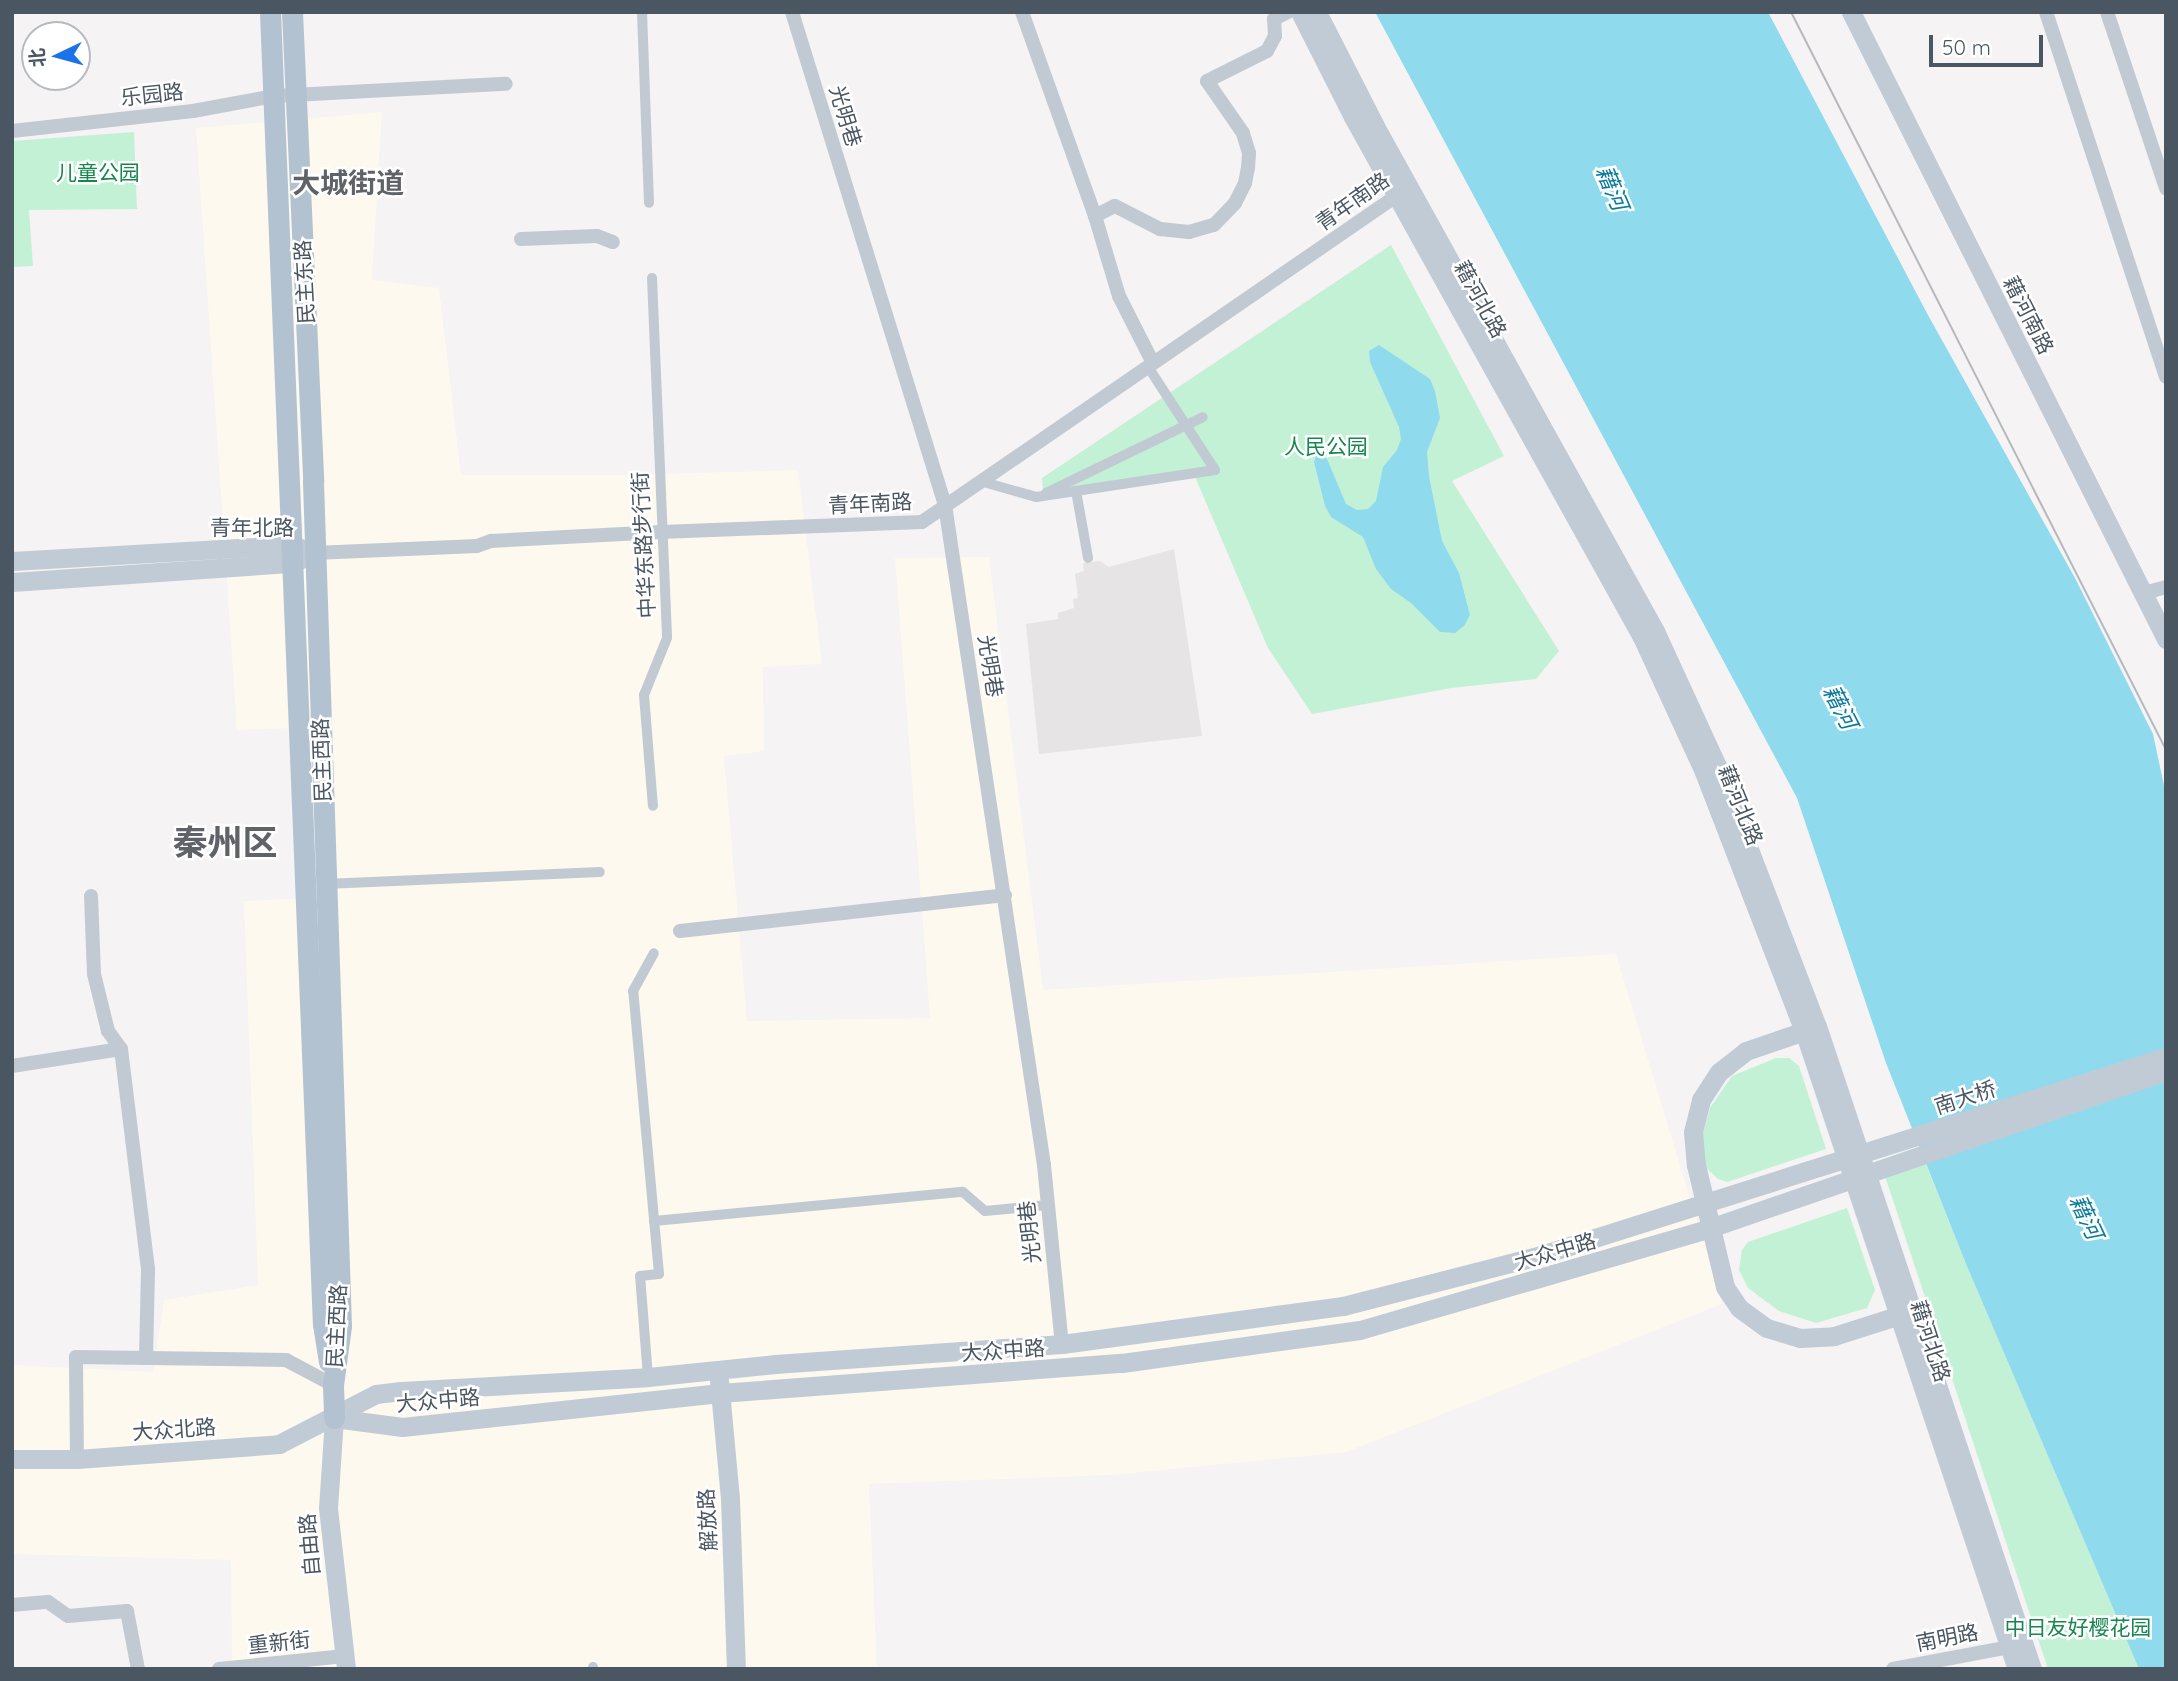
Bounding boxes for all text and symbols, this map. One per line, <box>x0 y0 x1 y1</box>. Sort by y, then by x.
north arrow <box>21 21 91 91</box>
scale bar <box>1933 21 2047 65</box>
text: 50 m <box>1942 34 1991 60</box>
text: 北 <box>24 47 50 68</box>
street label: 乐园路 <box>119 78 185 110</box>
street label: 光明巷 <box>825 82 867 150</box>
park label: 儿童公园 <box>56 159 140 185</box>
water label: 藉河 <box>1590 161 1634 215</box>
district label: 大城街道 <box>292 166 404 200</box>
street label: 青年南路 <box>1310 167 1394 235</box>
street label: 民主东路 <box>289 239 319 325</box>
street label: 藉河北路 <box>1450 256 1512 342</box>
street label: 藉河南路 <box>1999 272 2059 358</box>
park label: 人民公园 <box>1284 433 1368 459</box>
street label: 中华东路步行街 <box>627 471 659 619</box>
street label: 青年南路 <box>827 488 913 518</box>
street label: 青年北路 <box>210 514 294 540</box>
street label: 光明巷 <box>974 633 1008 699</box>
water label: 藉河 <box>1817 680 1863 734</box>
street label: 民主西路 <box>307 718 335 802</box>
street label: 藉河北路 <box>1714 761 1768 849</box>
district label: 秦州区 <box>173 821 277 863</box>
street label: 南大桥 <box>1931 1075 1999 1119</box>
water label: 藉河 <box>2064 1190 2108 1244</box>
street label: 光明巷 <box>1013 1199 1045 1265</box>
street label: 大众中路 <box>1511 1227 1599 1275</box>
street label: 民主西路 <box>321 1283 351 1369</box>
street label: 藉河北路 <box>1906 1297 1956 1385</box>
street label: 大众中路 <box>960 1335 1046 1365</box>
street label: 大众中路 <box>395 1384 481 1416</box>
street label: 大众北路 <box>131 1414 217 1444</box>
street label: 解放路 <box>693 1488 721 1552</box>
street label: 自由路 <box>294 1513 324 1577</box>
park label: 中日友好樱花园 <box>2005 1614 2151 1640</box>
street label: 南明路 <box>1914 1619 1980 1655</box>
street label: 重新街 <box>246 1626 312 1658</box>

